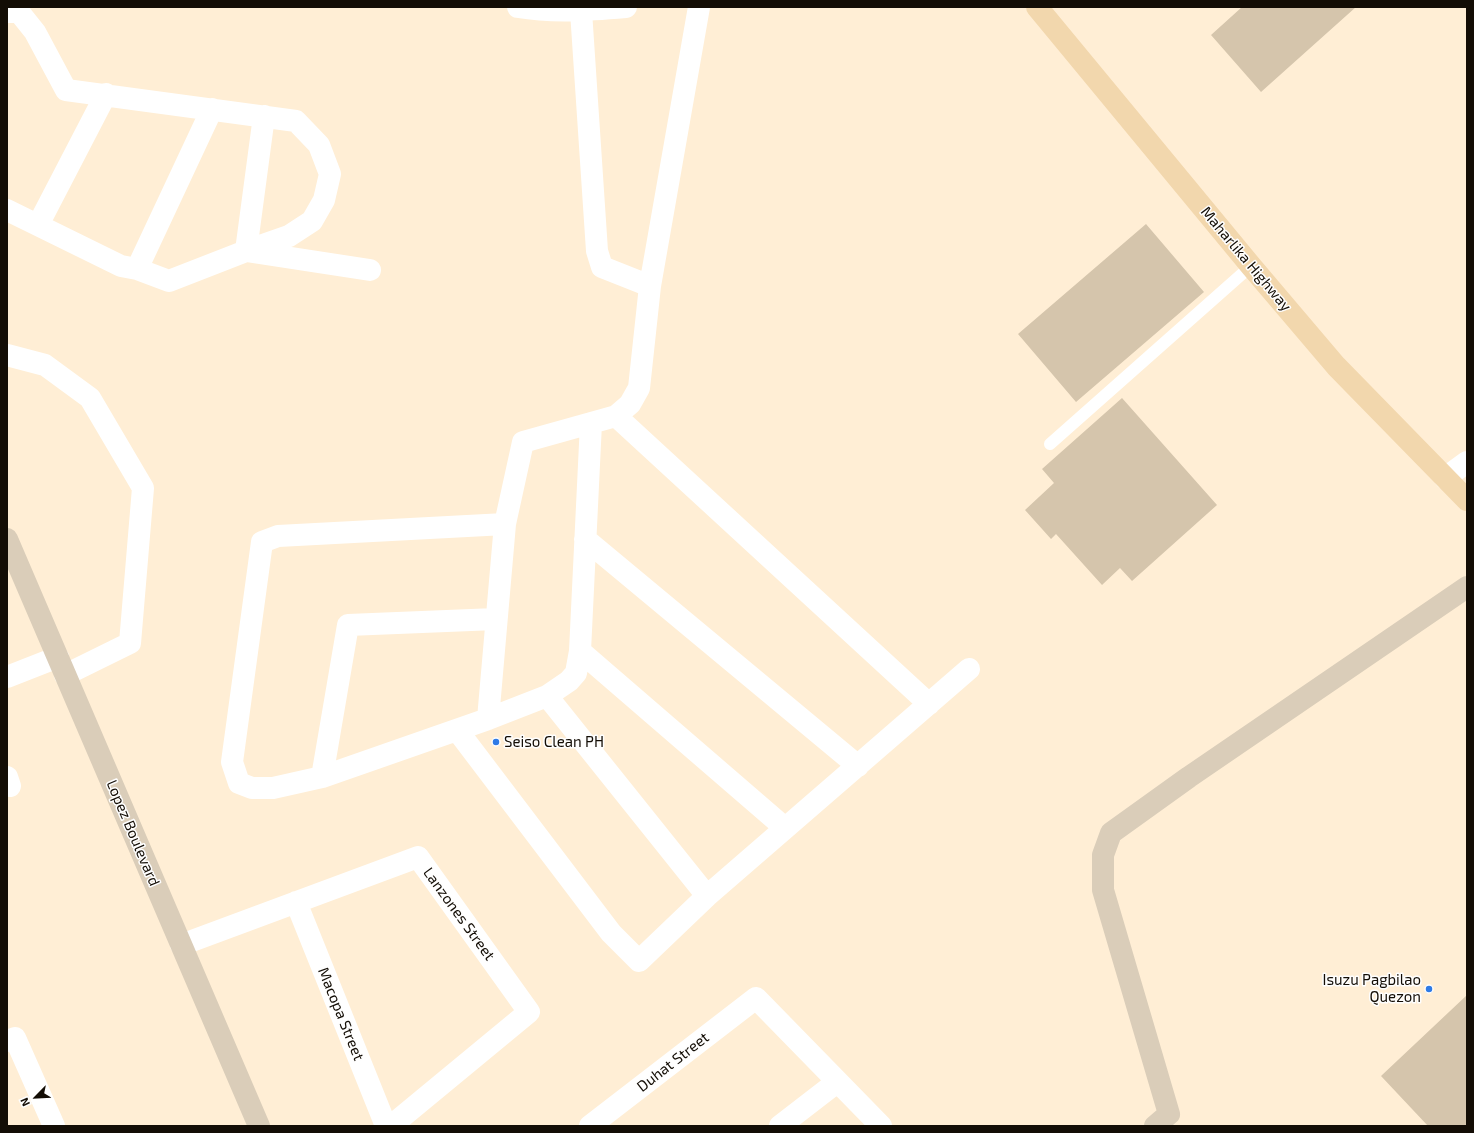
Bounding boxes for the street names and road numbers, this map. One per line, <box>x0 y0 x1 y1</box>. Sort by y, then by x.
street label: Maharlika Highway <box>1197 203 1295 315</box>
street label: Lopez Boulevard <box>103 777 163 889</box>
street label: Lanzones Street <box>419 864 499 964</box>
street label: Macopa Street <box>314 965 368 1063</box>
street label: Duhat Street <box>633 1028 713 1096</box>

